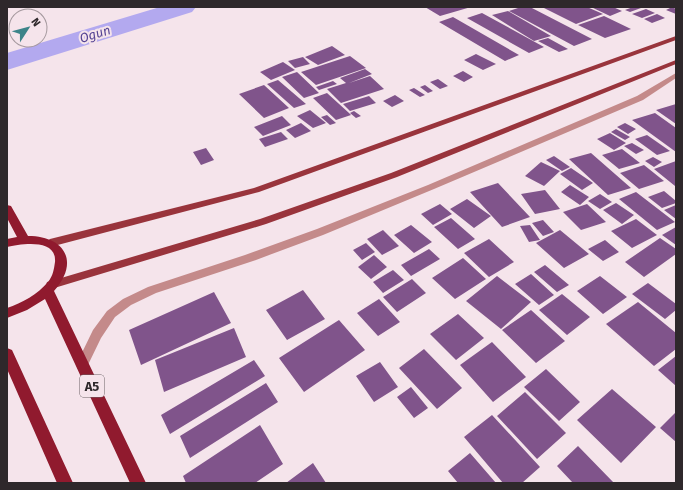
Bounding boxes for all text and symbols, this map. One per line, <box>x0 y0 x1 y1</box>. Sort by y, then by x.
north arrow <box>8 8 48 48</box>
text: N <box>28 16 43 29</box>
water label: Ogun <box>78 22 112 46</box>
road number: A5 <box>80 375 104 397</box>

